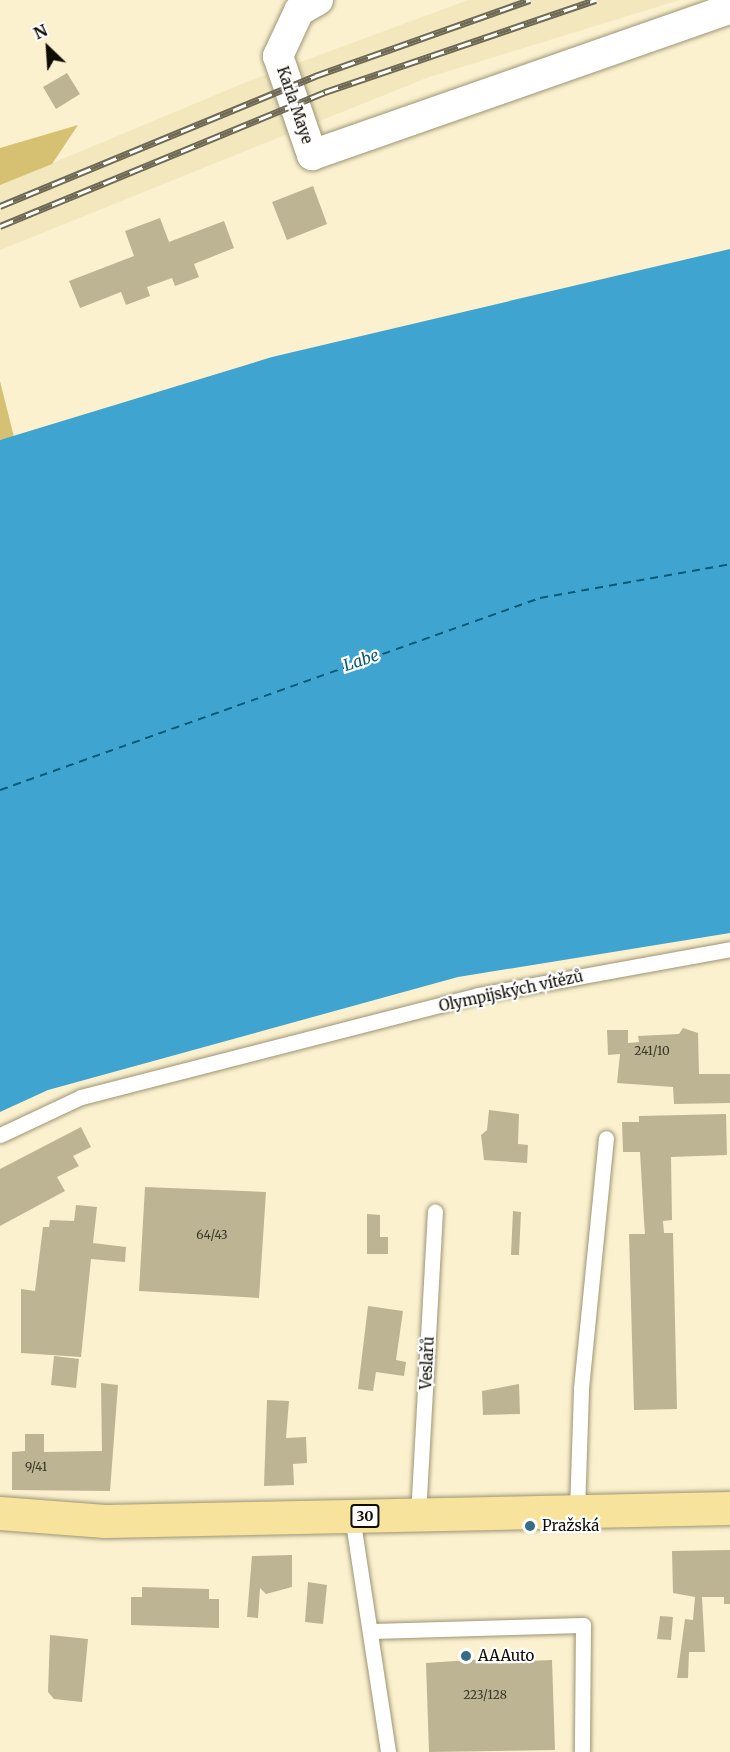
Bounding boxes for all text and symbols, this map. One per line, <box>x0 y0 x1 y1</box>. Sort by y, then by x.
north arrow <box>18 18 78 78</box>
text: N <box>30 20 50 43</box>
street label: Karla Maye <box>273 64 317 146</box>
water label: Labe <box>341 645 381 675</box>
street label: Olympijských vítězů <box>437 967 585 1015</box>
house number: 241/10 <box>634 1044 670 1058</box>
house number: 64/43 <box>196 1228 228 1242</box>
street label: Veslařů <box>417 1336 437 1390</box>
house number: 9/41 <box>25 1460 47 1474</box>
road number: 30 <box>350 1505 380 1527</box>
place label: Pražská <box>542 1517 599 1535</box>
marker: Pražská <box>523 1519 537 1533</box>
place label: AAAuto <box>478 1647 534 1665</box>
marker: AAAuto <box>459 1649 473 1663</box>
house number: 223/128 <box>463 1688 507 1702</box>

